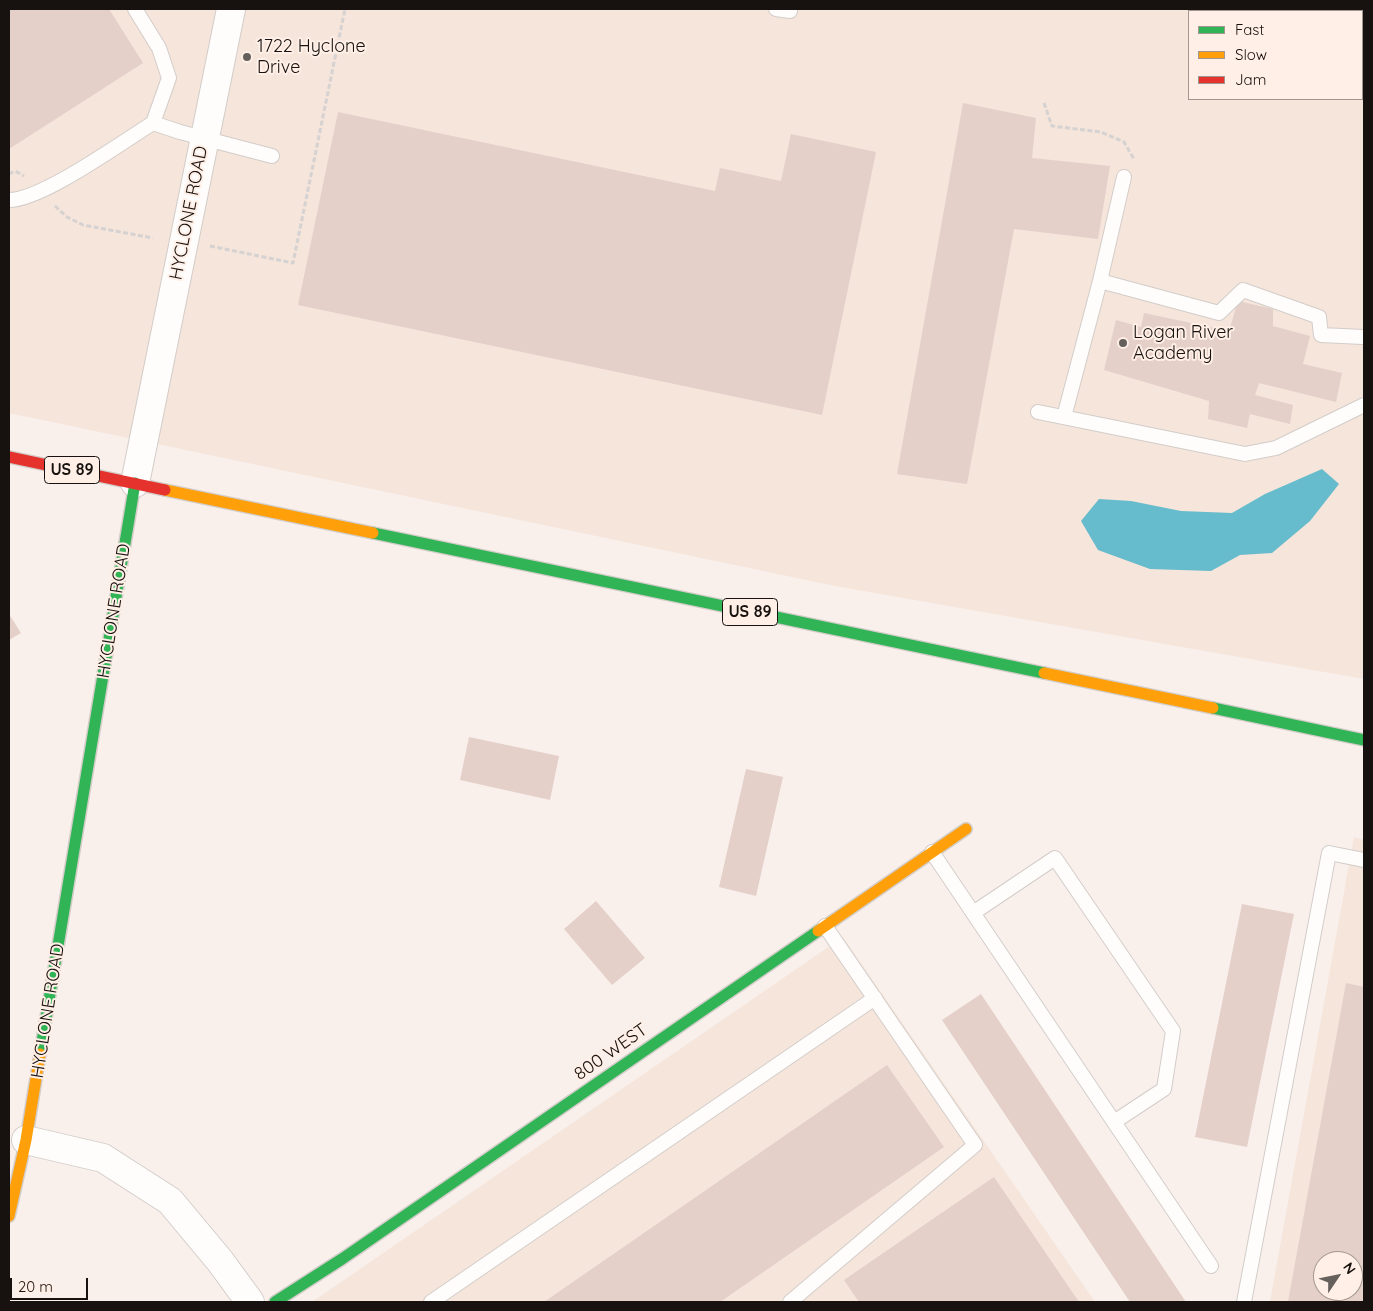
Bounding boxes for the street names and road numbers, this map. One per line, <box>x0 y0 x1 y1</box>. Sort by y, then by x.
street label: HYCLONE ROAD <box>165 144 213 282</box>
road number: US 89 <box>44 456 100 484</box>
street label: HYCLONE ROAD <box>93 542 135 680</box>
road number: US 89 <box>722 598 778 626</box>
street label: HYCLONE ROAD <box>27 942 69 1080</box>
street label: 800 WEST <box>570 1019 652 1085</box>

